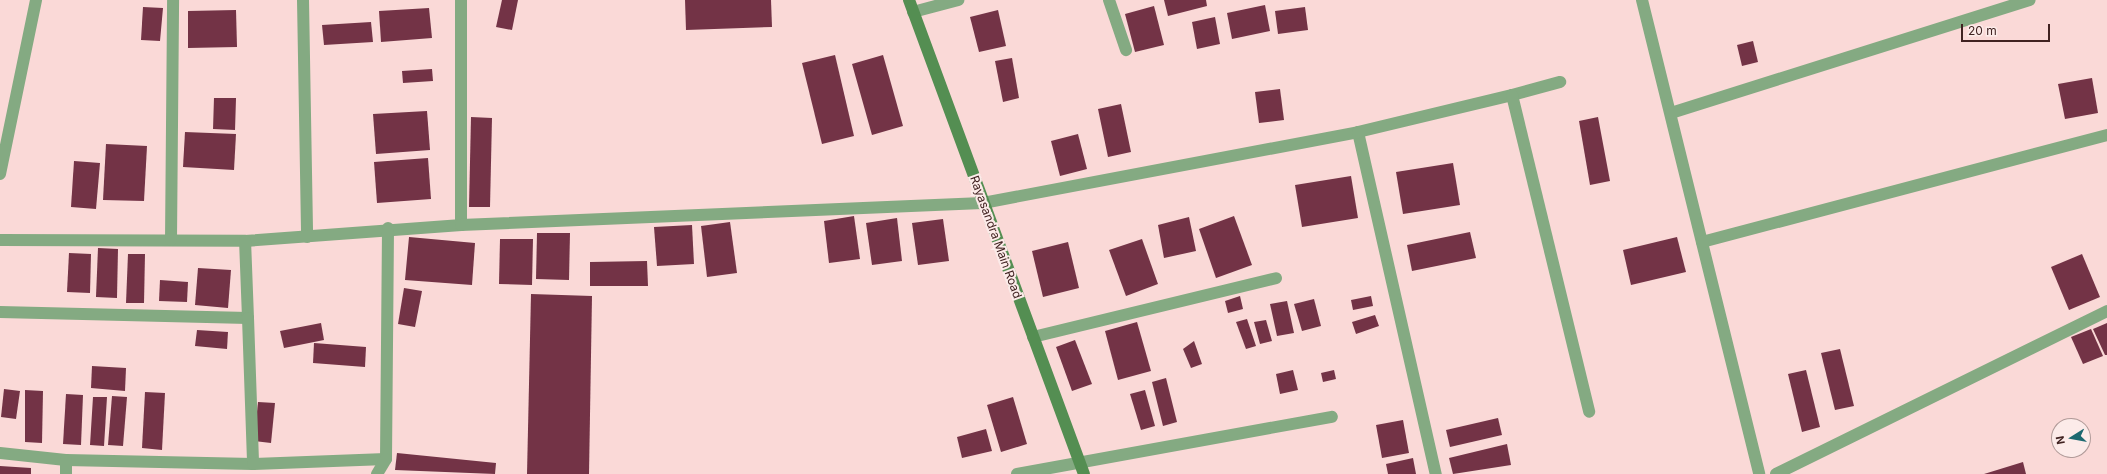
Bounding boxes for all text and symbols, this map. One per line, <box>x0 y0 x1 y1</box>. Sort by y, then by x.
scale bar <box>1963 16 2052 42</box>
text: 20 m <box>1968 23 1997 38</box>
street label: Rayasandra Main Road <box>967 174 1025 300</box>
north arrow <box>2051 418 2091 458</box>
text: N <box>2053 435 2068 446</box>

